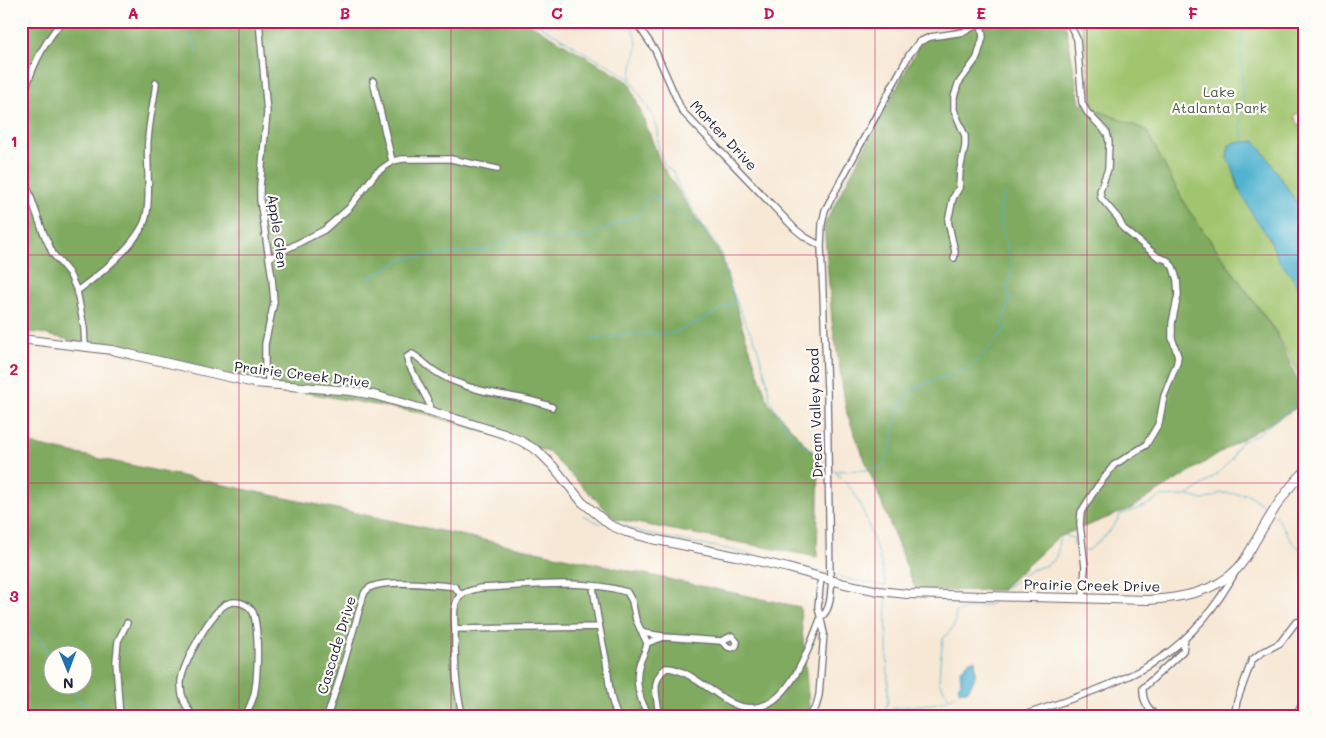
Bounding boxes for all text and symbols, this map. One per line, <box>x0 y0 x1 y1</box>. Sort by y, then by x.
text: A <box>127 2 139 23</box>
text: B <box>340 2 350 23</box>
text: C <box>551 2 563 23</box>
text: D <box>763 2 775 23</box>
text: E <box>976 2 986 23</box>
text: F <box>1188 2 1198 23</box>
park label: Lake Atalanta Park <box>1171 82 1267 117</box>
street label: Morter Drive <box>686 96 762 174</box>
text: 1 <box>10 130 18 151</box>
street label: Apple Glen <box>263 193 293 269</box>
street label: Dream Valley Road <box>803 348 827 478</box>
street label: Prairie Creek Drive <box>233 356 371 392</box>
text: 2 <box>10 358 19 379</box>
street label: Prairie Creek Drive <box>1024 574 1160 596</box>
text: 3 <box>9 585 19 606</box>
street label: Cascade Drive <box>312 594 360 696</box>
north arrow <box>42 646 92 696</box>
text: N <box>63 674 74 693</box>

